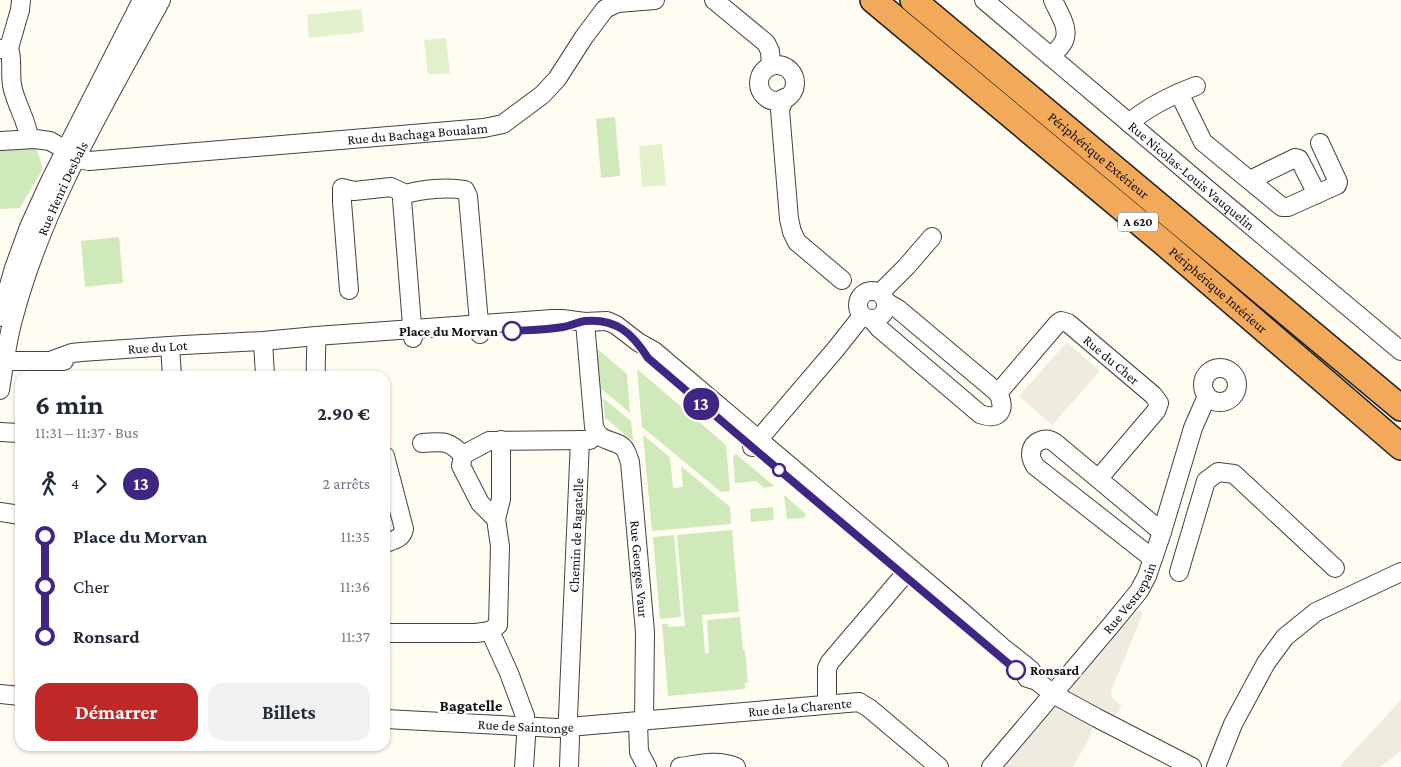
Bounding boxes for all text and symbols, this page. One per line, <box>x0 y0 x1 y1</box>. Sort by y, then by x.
street label: Périphérique Extérieur <box>1045 109 1152 202</box>
street label: Rue Nicolas-Louis Vauquelin <box>1125 118 1258 234</box>
street label: Rue du Bachaga Boualam <box>347 120 488 147</box>
street label: Rue Henri Desbals <box>34 139 91 238</box>
road number: A 620 <box>1118 212 1158 232</box>
street label: Périphérique Intérieur <box>1166 243 1271 337</box>
marker: Place du Morvan <box>502 321 522 341</box>
place label: Place du Morvan <box>399 323 498 339</box>
street label: Rue du Cher <box>1080 332 1143 388</box>
street label: Rue du Lot <box>127 337 188 357</box>
line badge: 13 <box>678 388 724 420</box>
text: 6 min <box>35 389 104 420</box>
text: 13 <box>693 394 709 414</box>
text: 2.90 € <box>317 403 370 424</box>
text: 11:31 – 11:37 · Bus <box>35 424 138 441</box>
unlabelled marker <box>772 463 786 477</box>
icon: walk <box>35 470 63 498</box>
icon: forward <box>87 470 115 498</box>
text: 13 <box>133 474 149 494</box>
text: 4 <box>71 475 79 492</box>
text: 2 arrêts <box>322 475 370 492</box>
street label: Chemin de Bagatelle <box>565 478 586 593</box>
street label: Rue Georges Vaur <box>627 520 652 618</box>
text: Place du Morvan <box>73 526 207 547</box>
text: 11:35 <box>341 528 370 545</box>
street label: Rue Vestrepain <box>1099 560 1159 637</box>
text: Cher <box>73 576 110 597</box>
text: 11:36 <box>340 578 370 595</box>
text: Ronsard <box>73 626 140 647</box>
text: 11:37 <box>341 628 370 645</box>
marker: Ronsard <box>1006 660 1026 680</box>
place label: Ronsard <box>1030 662 1079 678</box>
button: Démarrer <box>35 683 198 741</box>
button: Billets <box>208 683 370 741</box>
street label: Rue de la Charente <box>747 695 852 720</box>
district label: Bagatelle <box>440 697 503 714</box>
street label: Rue de Saintonge <box>477 716 574 736</box>

